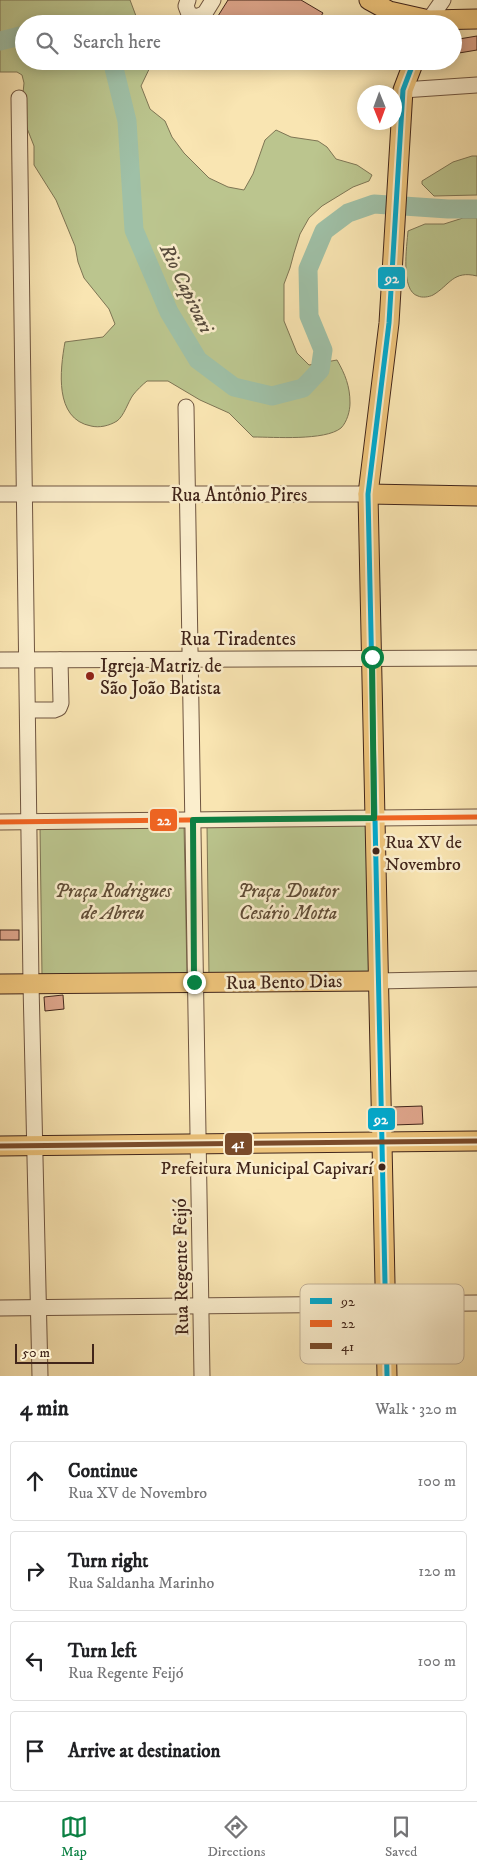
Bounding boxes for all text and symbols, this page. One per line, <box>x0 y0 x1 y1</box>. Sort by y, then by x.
search box <box>15 15 462 70</box>
icon: search <box>33 29 61 57</box>
text: Search here <box>73 31 161 54</box>
north arrow <box>357 85 402 130</box>
water label: Rio Capivari <box>153 239 219 339</box>
line badge: 92 <box>377 266 406 290</box>
text: 92 <box>384 270 400 288</box>
street label: Rua Antônio Pires <box>171 484 307 507</box>
street label: Rua Tiradentes <box>180 628 296 651</box>
route start <box>361 646 384 669</box>
place label: Igreja Matriz de São João Batista <box>100 655 222 700</box>
marker: Igreja Matriz de São João Batista <box>84 670 96 682</box>
line badge: 22 <box>149 808 178 832</box>
text: 22 <box>157 812 172 830</box>
place label: Rua XV de Novembro <box>385 832 462 876</box>
marker: Rua XV de Novembro <box>371 846 381 856</box>
park label: Praça Rodrigues de Abreu <box>54 880 173 925</box>
park label: Praça Doutor Cesário Motta <box>238 880 341 925</box>
street label: Rua Bento Dias <box>226 970 342 995</box>
route end <box>183 971 206 994</box>
line badge: 92 <box>367 1107 396 1131</box>
text: 92 <box>373 1111 389 1129</box>
line badge: 41 <box>224 1132 253 1156</box>
text: 41 <box>230 1135 245 1153</box>
place label: Prefeitura Municipal Capivarí <box>161 1158 374 1180</box>
marker: Prefeitura Municipal Capivarí <box>377 1162 387 1172</box>
street label: Rua Regente Feijó <box>169 1198 194 1336</box>
legend <box>300 1284 464 1364</box>
text: 92 <box>340 1293 355 1311</box>
text: 22 <box>341 1315 355 1333</box>
text: 41 <box>341 1338 354 1356</box>
scale bar <box>15 1341 94 1364</box>
text: 50 m <box>22 1344 50 1362</box>
text: 4 min <box>20 1396 69 1422</box>
text: Walk · 320 m <box>375 1399 457 1419</box>
text: Continue <box>68 1460 138 1483</box>
icon: ahead <box>21 1467 49 1495</box>
text: 100 m <box>418 1471 456 1491</box>
text: Rua XV de Novembro <box>68 1483 207 1503</box>
text: Turn right <box>68 1550 148 1573</box>
icon: right <box>21 1557 49 1585</box>
text: 120 m <box>418 1561 456 1581</box>
text: Rua Saldanha Marinho <box>68 1573 214 1593</box>
text: Turn left <box>68 1640 137 1663</box>
icon: left <box>21 1647 49 1675</box>
text: 100 m <box>418 1651 456 1671</box>
text: Rua Regente Feijó <box>68 1663 183 1683</box>
icon: arrive <box>21 1737 49 1765</box>
text: Arrive at destination <box>68 1740 220 1763</box>
tab: Map <box>60 1813 88 1861</box>
tab: Directions <box>207 1813 265 1861</box>
tab: Saved <box>385 1813 417 1861</box>

